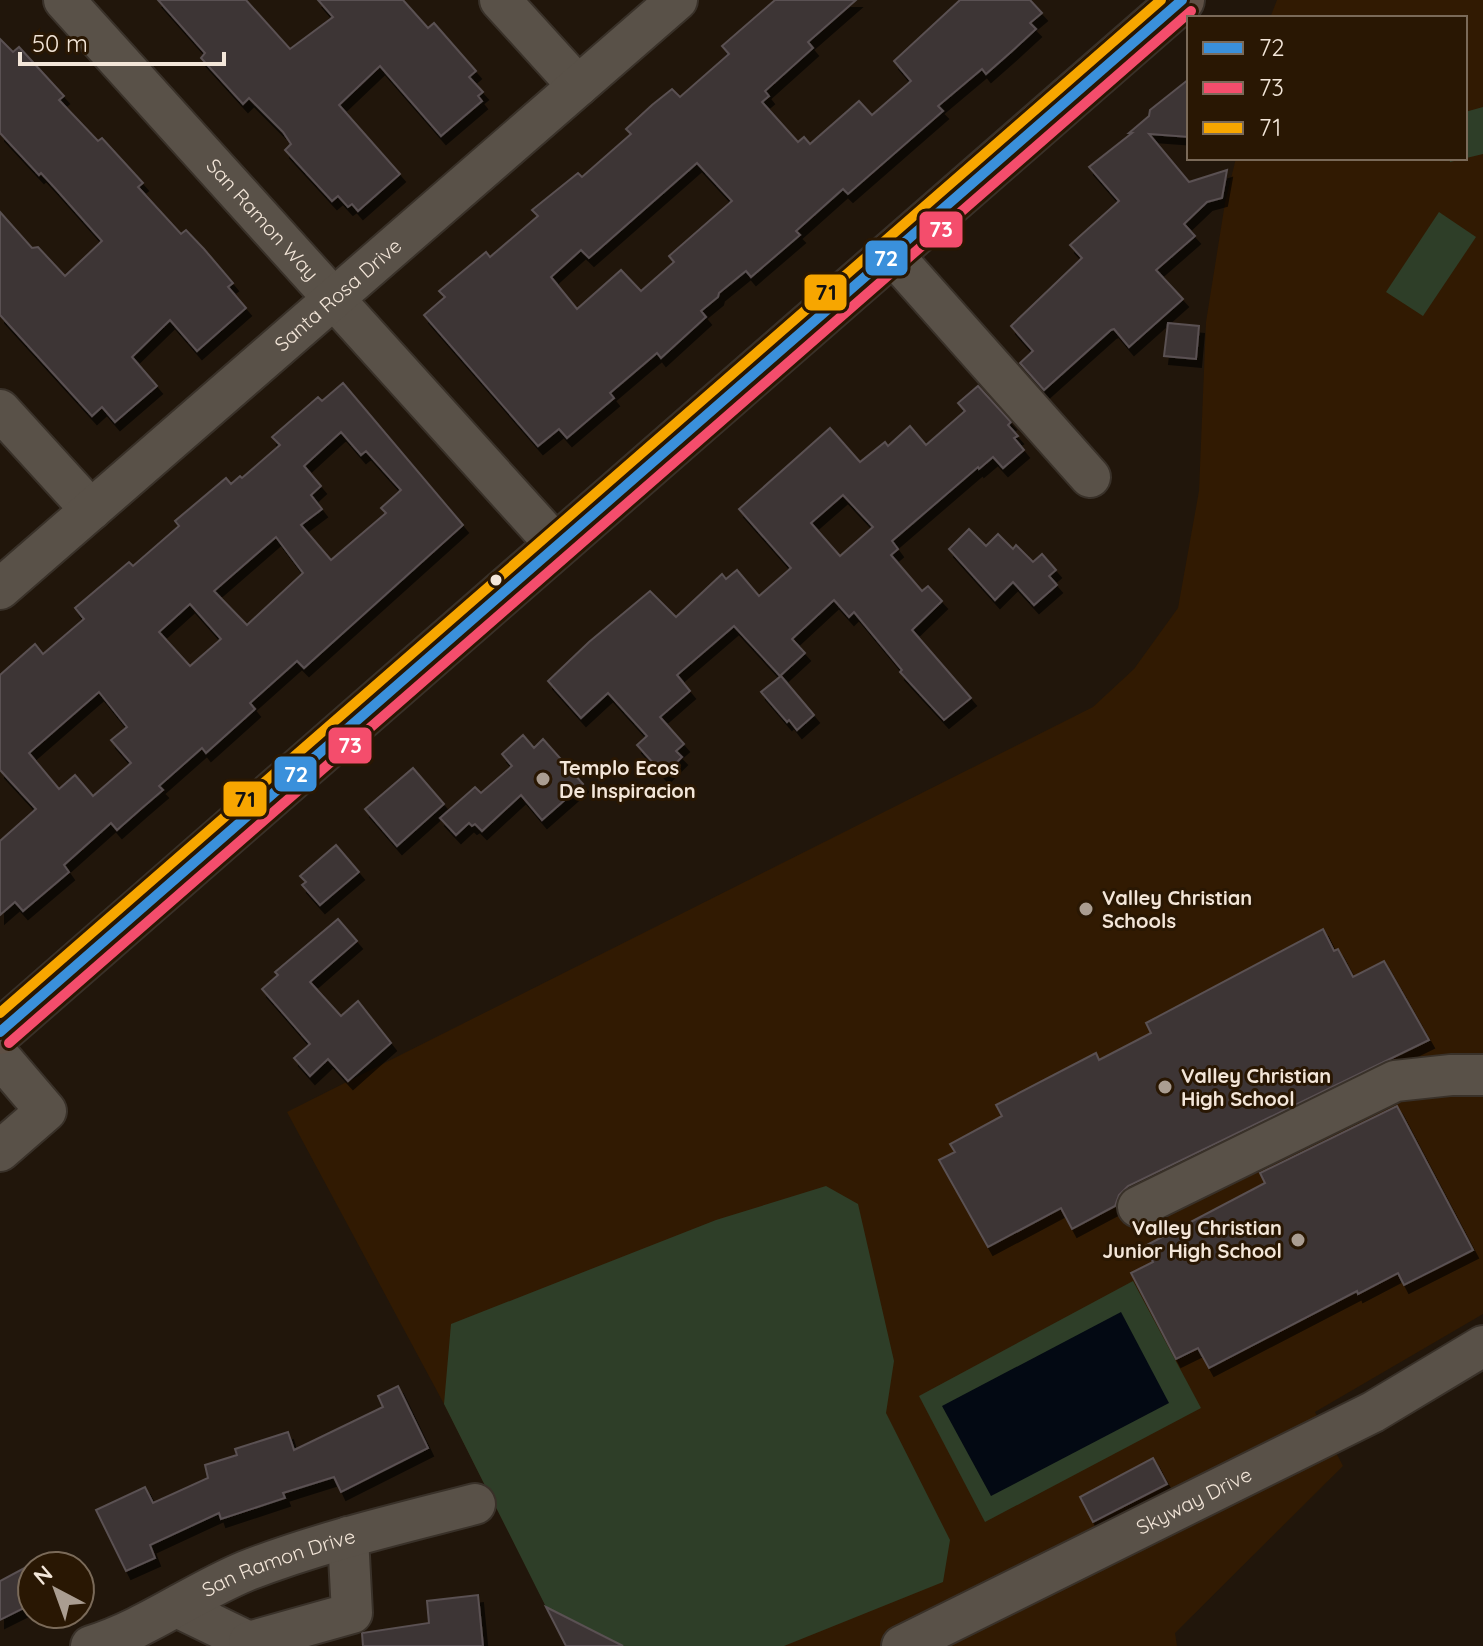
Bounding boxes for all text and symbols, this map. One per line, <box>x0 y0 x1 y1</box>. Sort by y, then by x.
scale bar <box>20 16 224 66</box>
legend <box>1187 16 1467 160</box>
text: 50 m <box>32 28 88 58</box>
text: 72 <box>1259 32 1285 62</box>
text: 73 <box>1259 72 1284 102</box>
text: 71 <box>1259 112 1281 142</box>
street label: San Ramon Way <box>201 153 324 286</box>
line badge: 73 <box>918 210 964 249</box>
text: 73 <box>929 215 953 243</box>
street label: Santa Rosa Drive <box>269 233 406 357</box>
line badge: 72 <box>864 239 909 277</box>
text: 72 <box>874 244 898 272</box>
line badge: 71 <box>803 273 848 312</box>
text: 71 <box>815 278 837 306</box>
unlabelled marker <box>488 572 504 588</box>
line badge: 73 <box>327 726 373 765</box>
text: 73 <box>338 731 362 759</box>
line badge: 72 <box>273 755 318 793</box>
place label: Templo Ecos De Inspiracion <box>559 755 696 803</box>
text: 72 <box>284 760 308 788</box>
marker: Templo Ecos De Inspiracion <box>534 770 552 788</box>
line badge: 71 <box>222 780 268 818</box>
text: 71 <box>234 785 256 813</box>
place label: Valley Christian Schools <box>1102 885 1252 933</box>
marker: Valley Christian Schools <box>1077 900 1095 918</box>
place label: Valley Christian High School <box>1181 1063 1331 1111</box>
marker: Valley Christian High School <box>1156 1078 1174 1096</box>
place label: Valley Christian Junior High School <box>1102 1215 1282 1263</box>
marker: Valley Christian Junior High School <box>1289 1231 1307 1249</box>
street label: Skyway Drive <box>1132 1461 1256 1540</box>
street label: San Ramon Drive <box>197 1523 358 1602</box>
north arrow <box>16 1550 96 1630</box>
text: N <box>28 1559 58 1591</box>

